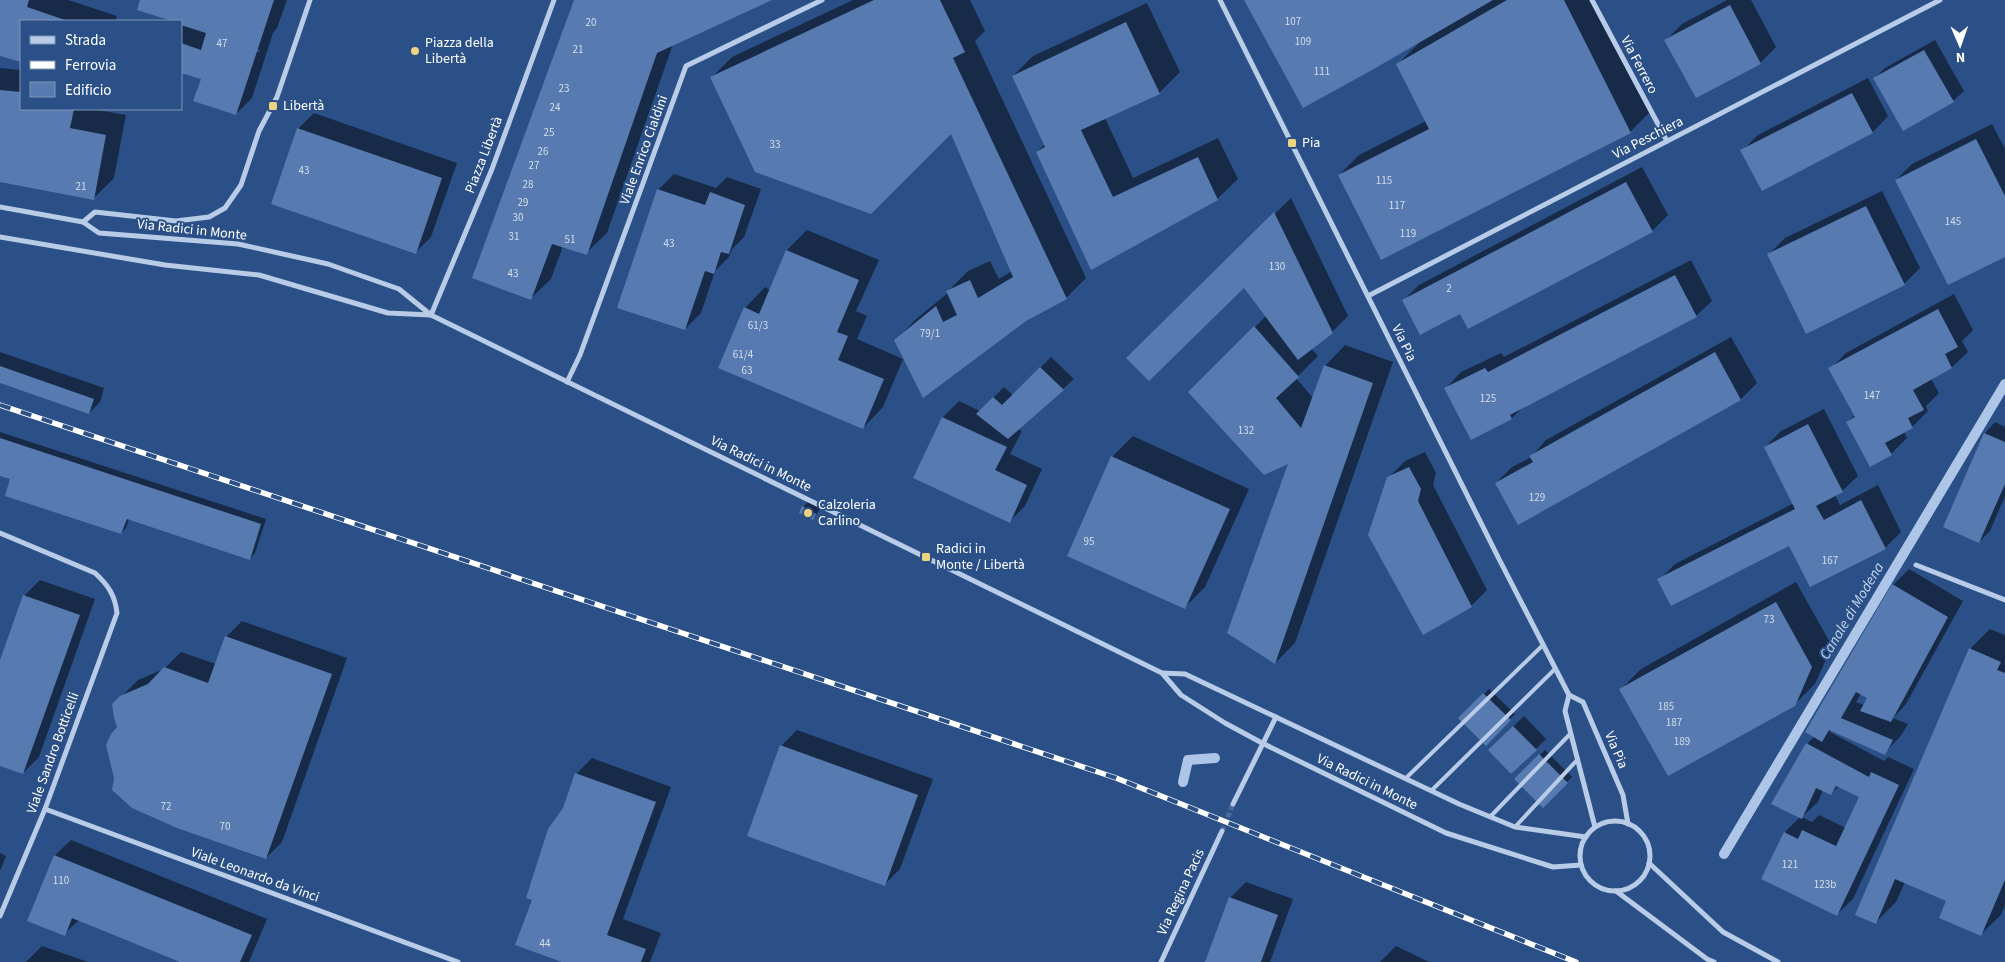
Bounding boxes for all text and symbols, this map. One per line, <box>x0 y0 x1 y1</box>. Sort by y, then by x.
house number: 107 <box>1285 14 1301 29</box>
house number: 20 <box>586 15 596 30</box>
legend <box>20 20 182 110</box>
north arrow <box>1935 20 1985 70</box>
text: Strada <box>65 30 106 51</box>
street label: Via Ferrero <box>1615 32 1663 98</box>
place label: Piazza della Libertà <box>425 33 494 69</box>
house number: 109 <box>1295 34 1311 49</box>
house number: 47 <box>217 36 227 51</box>
house number: 21 <box>573 42 583 57</box>
marker: Piazza della Libertà <box>409 45 421 57</box>
text: N <box>1955 47 1965 67</box>
text: Ferrovia <box>65 55 116 76</box>
house number: 111 <box>1314 64 1330 79</box>
text: Edificio <box>65 80 112 101</box>
house number: 23 <box>559 81 569 96</box>
street label: Viale Enrico Cialdini <box>615 92 673 208</box>
place label: Libertà <box>283 96 324 116</box>
marker: Libertà <box>267 100 279 112</box>
house number: 24 <box>550 100 561 115</box>
street label: Via Peschiera <box>1609 112 1687 164</box>
street label: Piazza Libertà <box>460 114 508 196</box>
house number: 25 <box>544 125 554 140</box>
place label: Pia <box>1302 133 1320 153</box>
house number: 33 <box>770 137 780 152</box>
marker: Pia <box>1286 137 1298 149</box>
house number: 26 <box>538 144 549 159</box>
house number: 27 <box>529 158 539 173</box>
house number: 43 <box>299 163 309 178</box>
house number: 115 <box>1376 173 1392 188</box>
house number: 28 <box>523 177 534 192</box>
house number: 21 <box>76 179 86 194</box>
house number: 29 <box>518 195 528 210</box>
house number: 117 <box>1389 198 1405 213</box>
house number: 30 <box>513 210 523 225</box>
street label: Via Radici in Monte <box>136 214 248 246</box>
house number: 145 <box>1945 214 1961 229</box>
house number: 119 <box>1400 226 1416 241</box>
house number: 31 <box>509 229 519 244</box>
house number: 51 <box>565 232 575 247</box>
house number: 43 <box>664 236 674 251</box>
house number: 130 <box>1269 259 1285 274</box>
house number: 43 <box>508 266 518 281</box>
house number: 2 <box>1446 281 1452 296</box>
house number: 61/3 <box>748 318 768 333</box>
street label: Via Pia <box>1386 321 1422 365</box>
house number: 79/1 <box>920 326 940 341</box>
house number: 61/4 <box>733 347 754 362</box>
house number: 63 <box>742 363 752 378</box>
house number: 147 <box>1864 388 1880 403</box>
house number: 125 <box>1480 391 1496 406</box>
house number: 132 <box>1238 423 1254 438</box>
street label: Via Radici in Monte <box>707 431 815 497</box>
house number: 129 <box>1529 490 1545 505</box>
place label: Calzoleria Carlino <box>818 495 876 531</box>
marker: Calzoleria Carlino <box>802 507 814 519</box>
house number: 95 <box>1084 534 1094 549</box>
place label: Radici in Monte / Libertà <box>936 539 1025 575</box>
marker: Radici in Monte / Libertà <box>920 551 932 563</box>
house number: 167 <box>1822 553 1838 568</box>
water label: Canale di Modena <box>1815 558 1889 664</box>
house number: 73 <box>1764 612 1774 627</box>
street label: Viale Sandro Botticelli <box>22 689 84 817</box>
house number: 185 <box>1658 699 1674 714</box>
house number: 187 <box>1666 715 1682 730</box>
street label: Via Pia <box>1599 728 1633 772</box>
house number: 189 <box>1674 734 1690 749</box>
street label: Via Radici in Monte <box>1313 749 1421 815</box>
house number: 72 <box>161 799 171 814</box>
house number: 70 <box>220 819 230 834</box>
street label: Viale Leonardo da Vinci <box>188 842 322 908</box>
street label: Via Regina Pacis <box>1152 845 1210 938</box>
house number: 121 <box>1782 857 1798 872</box>
house number: 110 <box>53 873 69 888</box>
house number: 123b <box>1814 877 1836 892</box>
house number: 44 <box>540 936 551 951</box>

